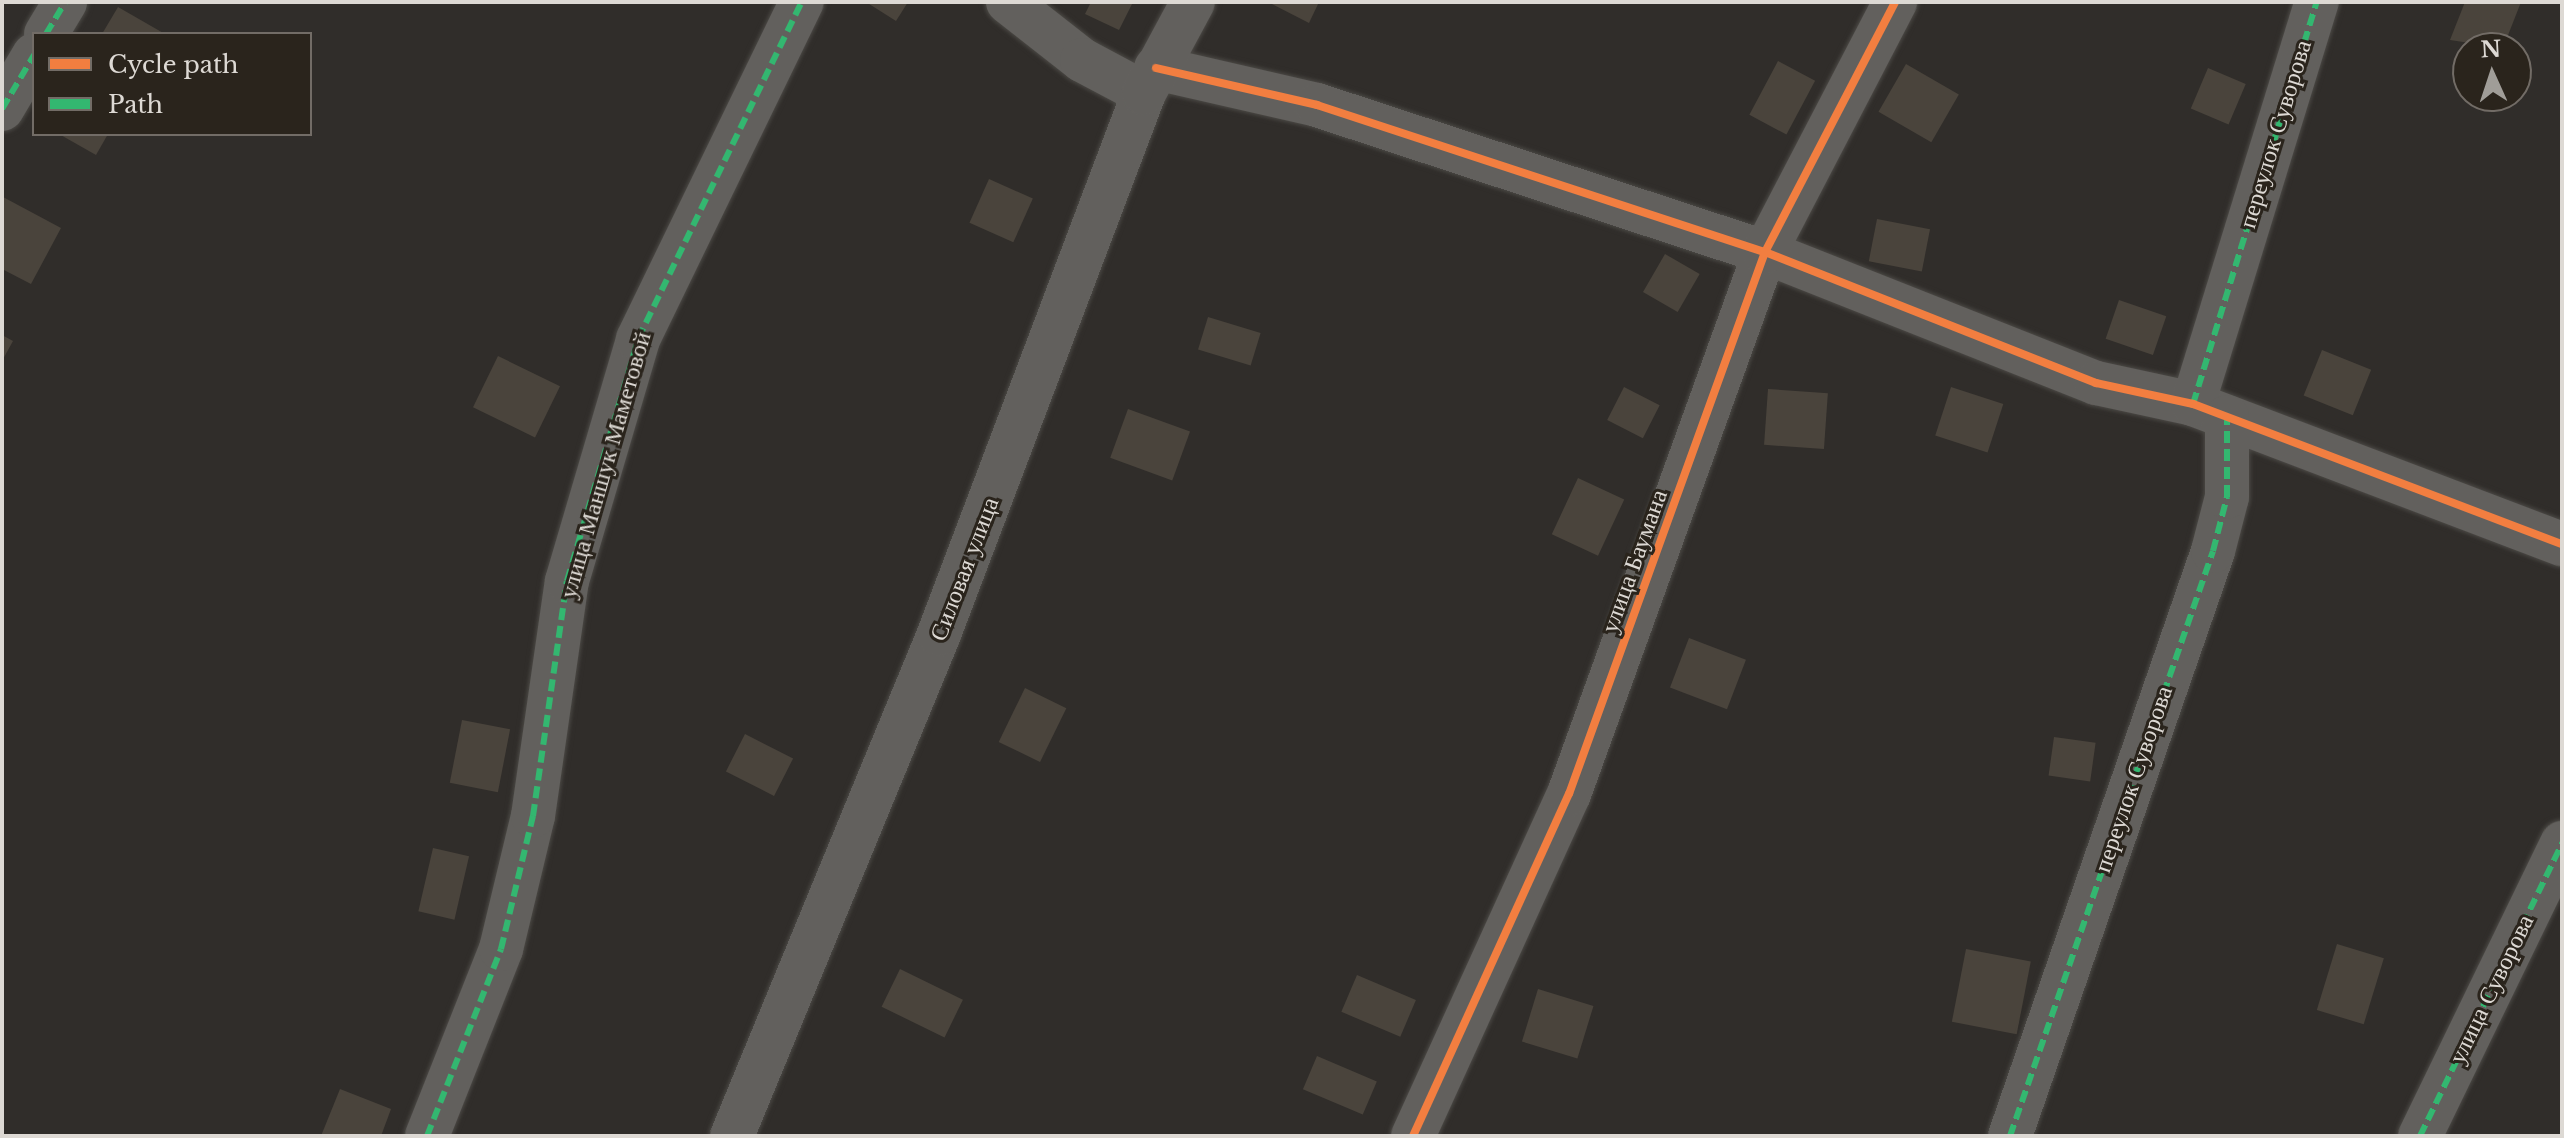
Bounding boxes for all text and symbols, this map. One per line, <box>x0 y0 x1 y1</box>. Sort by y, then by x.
legend <box>32 32 312 136</box>
north arrow <box>2452 32 2532 112</box>
street label: переулок Суворова <box>2233 36 2317 232</box>
text: N <box>2480 36 2502 64</box>
text: Cycle path <box>108 50 239 79</box>
text: Path <box>108 90 163 119</box>
street label: улица Маншук Маметовой <box>553 328 657 602</box>
street label: улица Баумана <box>1595 485 1673 637</box>
street label: Силовая улица <box>923 493 1005 645</box>
street label: переулок Суворова <box>2088 682 2178 876</box>
street label: улица Суворова <box>2442 910 2540 1068</box>

